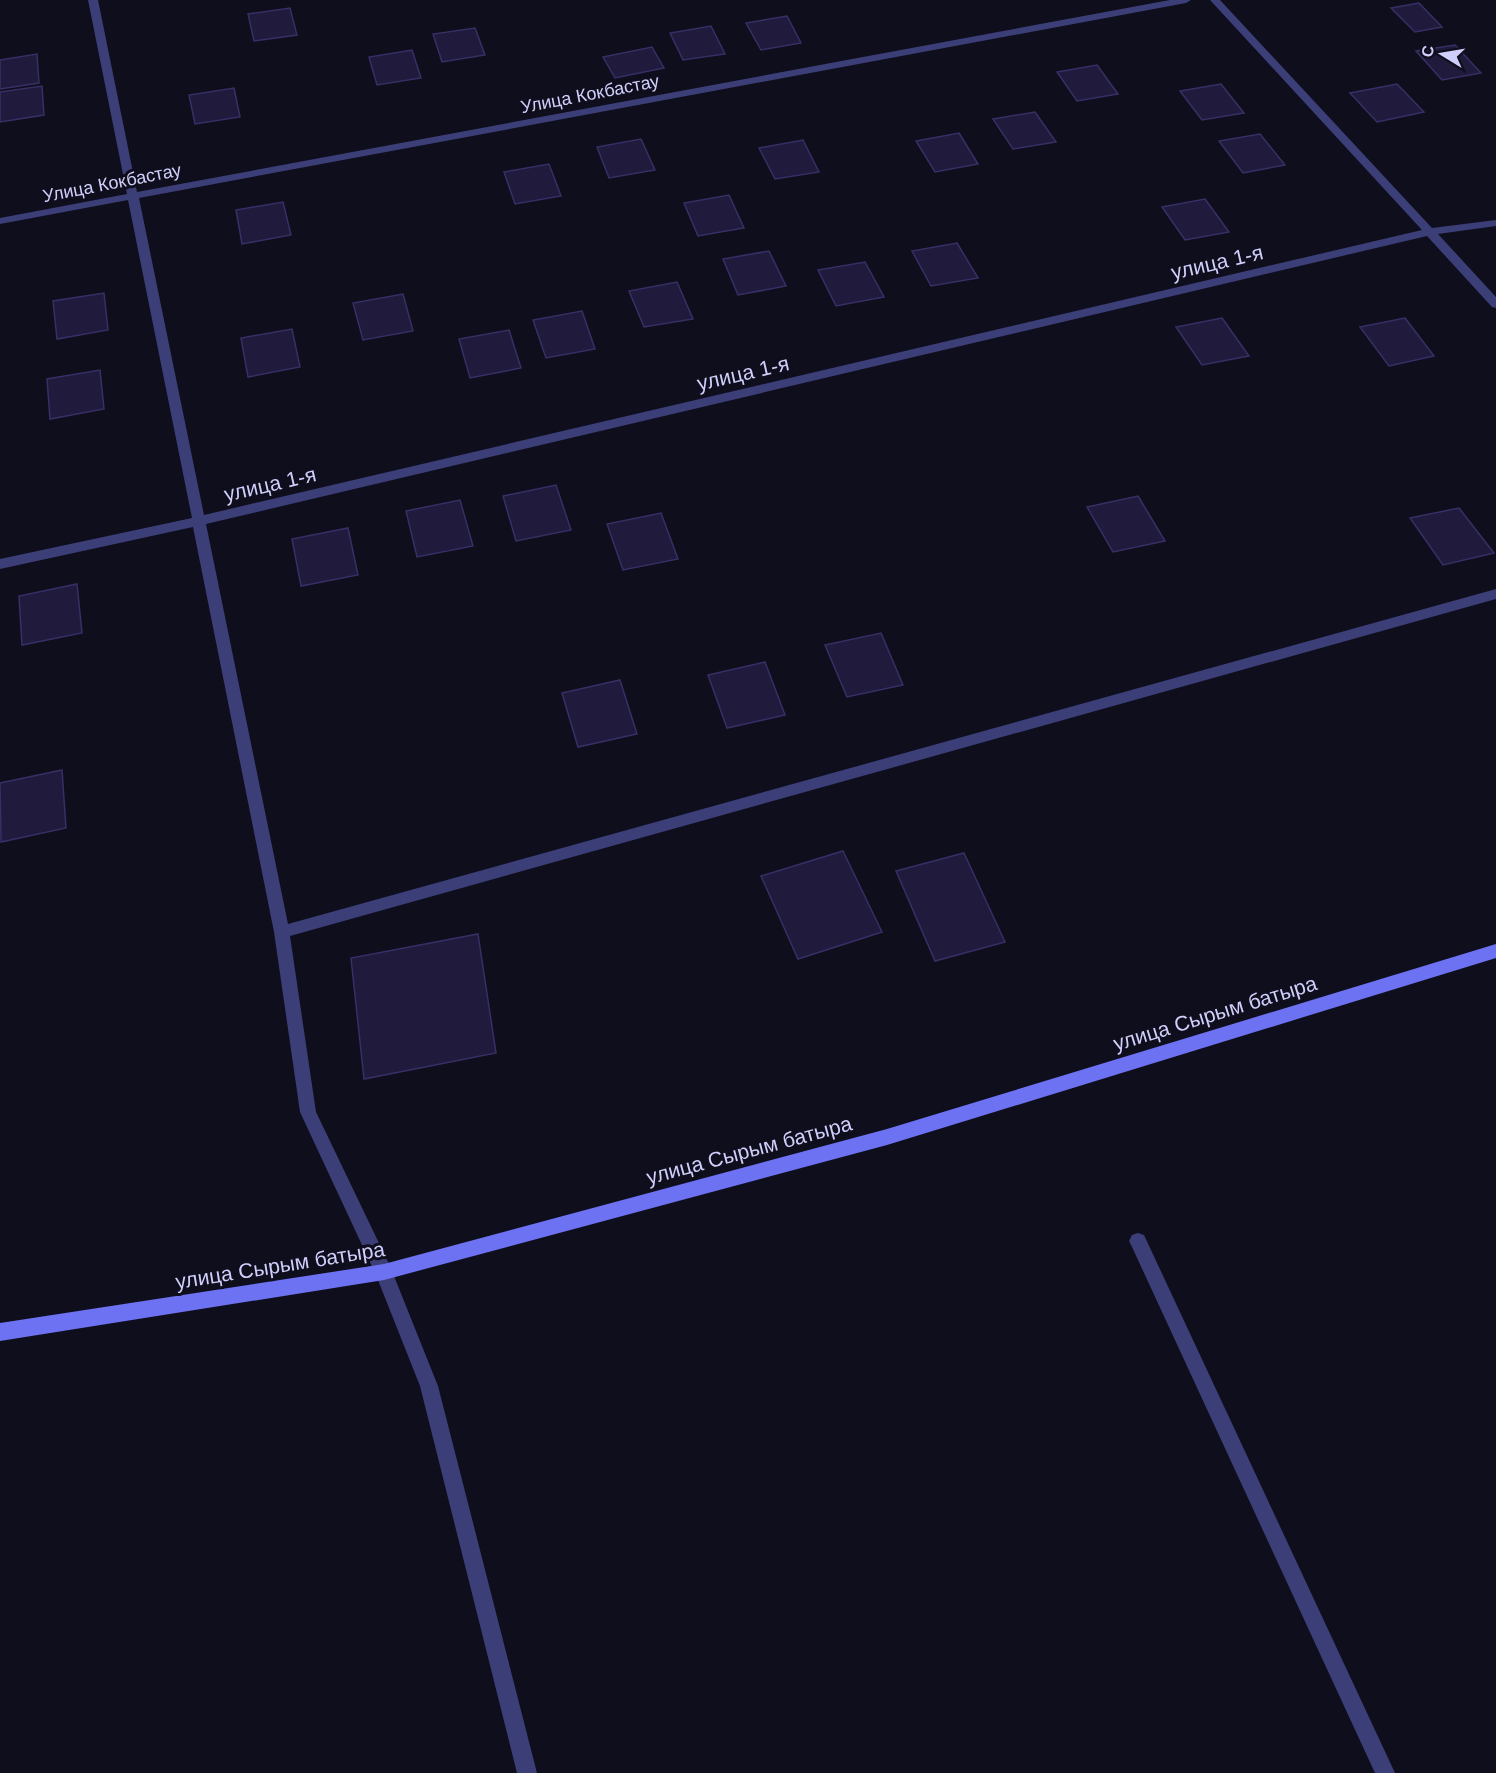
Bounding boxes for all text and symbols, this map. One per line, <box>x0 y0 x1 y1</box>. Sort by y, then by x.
north arrow <box>1412 24 1472 84</box>
text: С <box>1418 44 1437 59</box>
street label: Улица Кокбастау <box>519 71 661 117</box>
street label: Улица Кокбастау <box>41 160 183 206</box>
street label: улица 1-я <box>1169 240 1265 284</box>
street label: улица 1-я <box>695 351 791 395</box>
street label: улица 1-я <box>222 462 318 506</box>
street label: улица Сырым батыра <box>1110 971 1320 1055</box>
street label: улица Сырым батыра <box>644 1111 855 1189</box>
street label: улица Сырым батыра <box>174 1237 387 1293</box>

